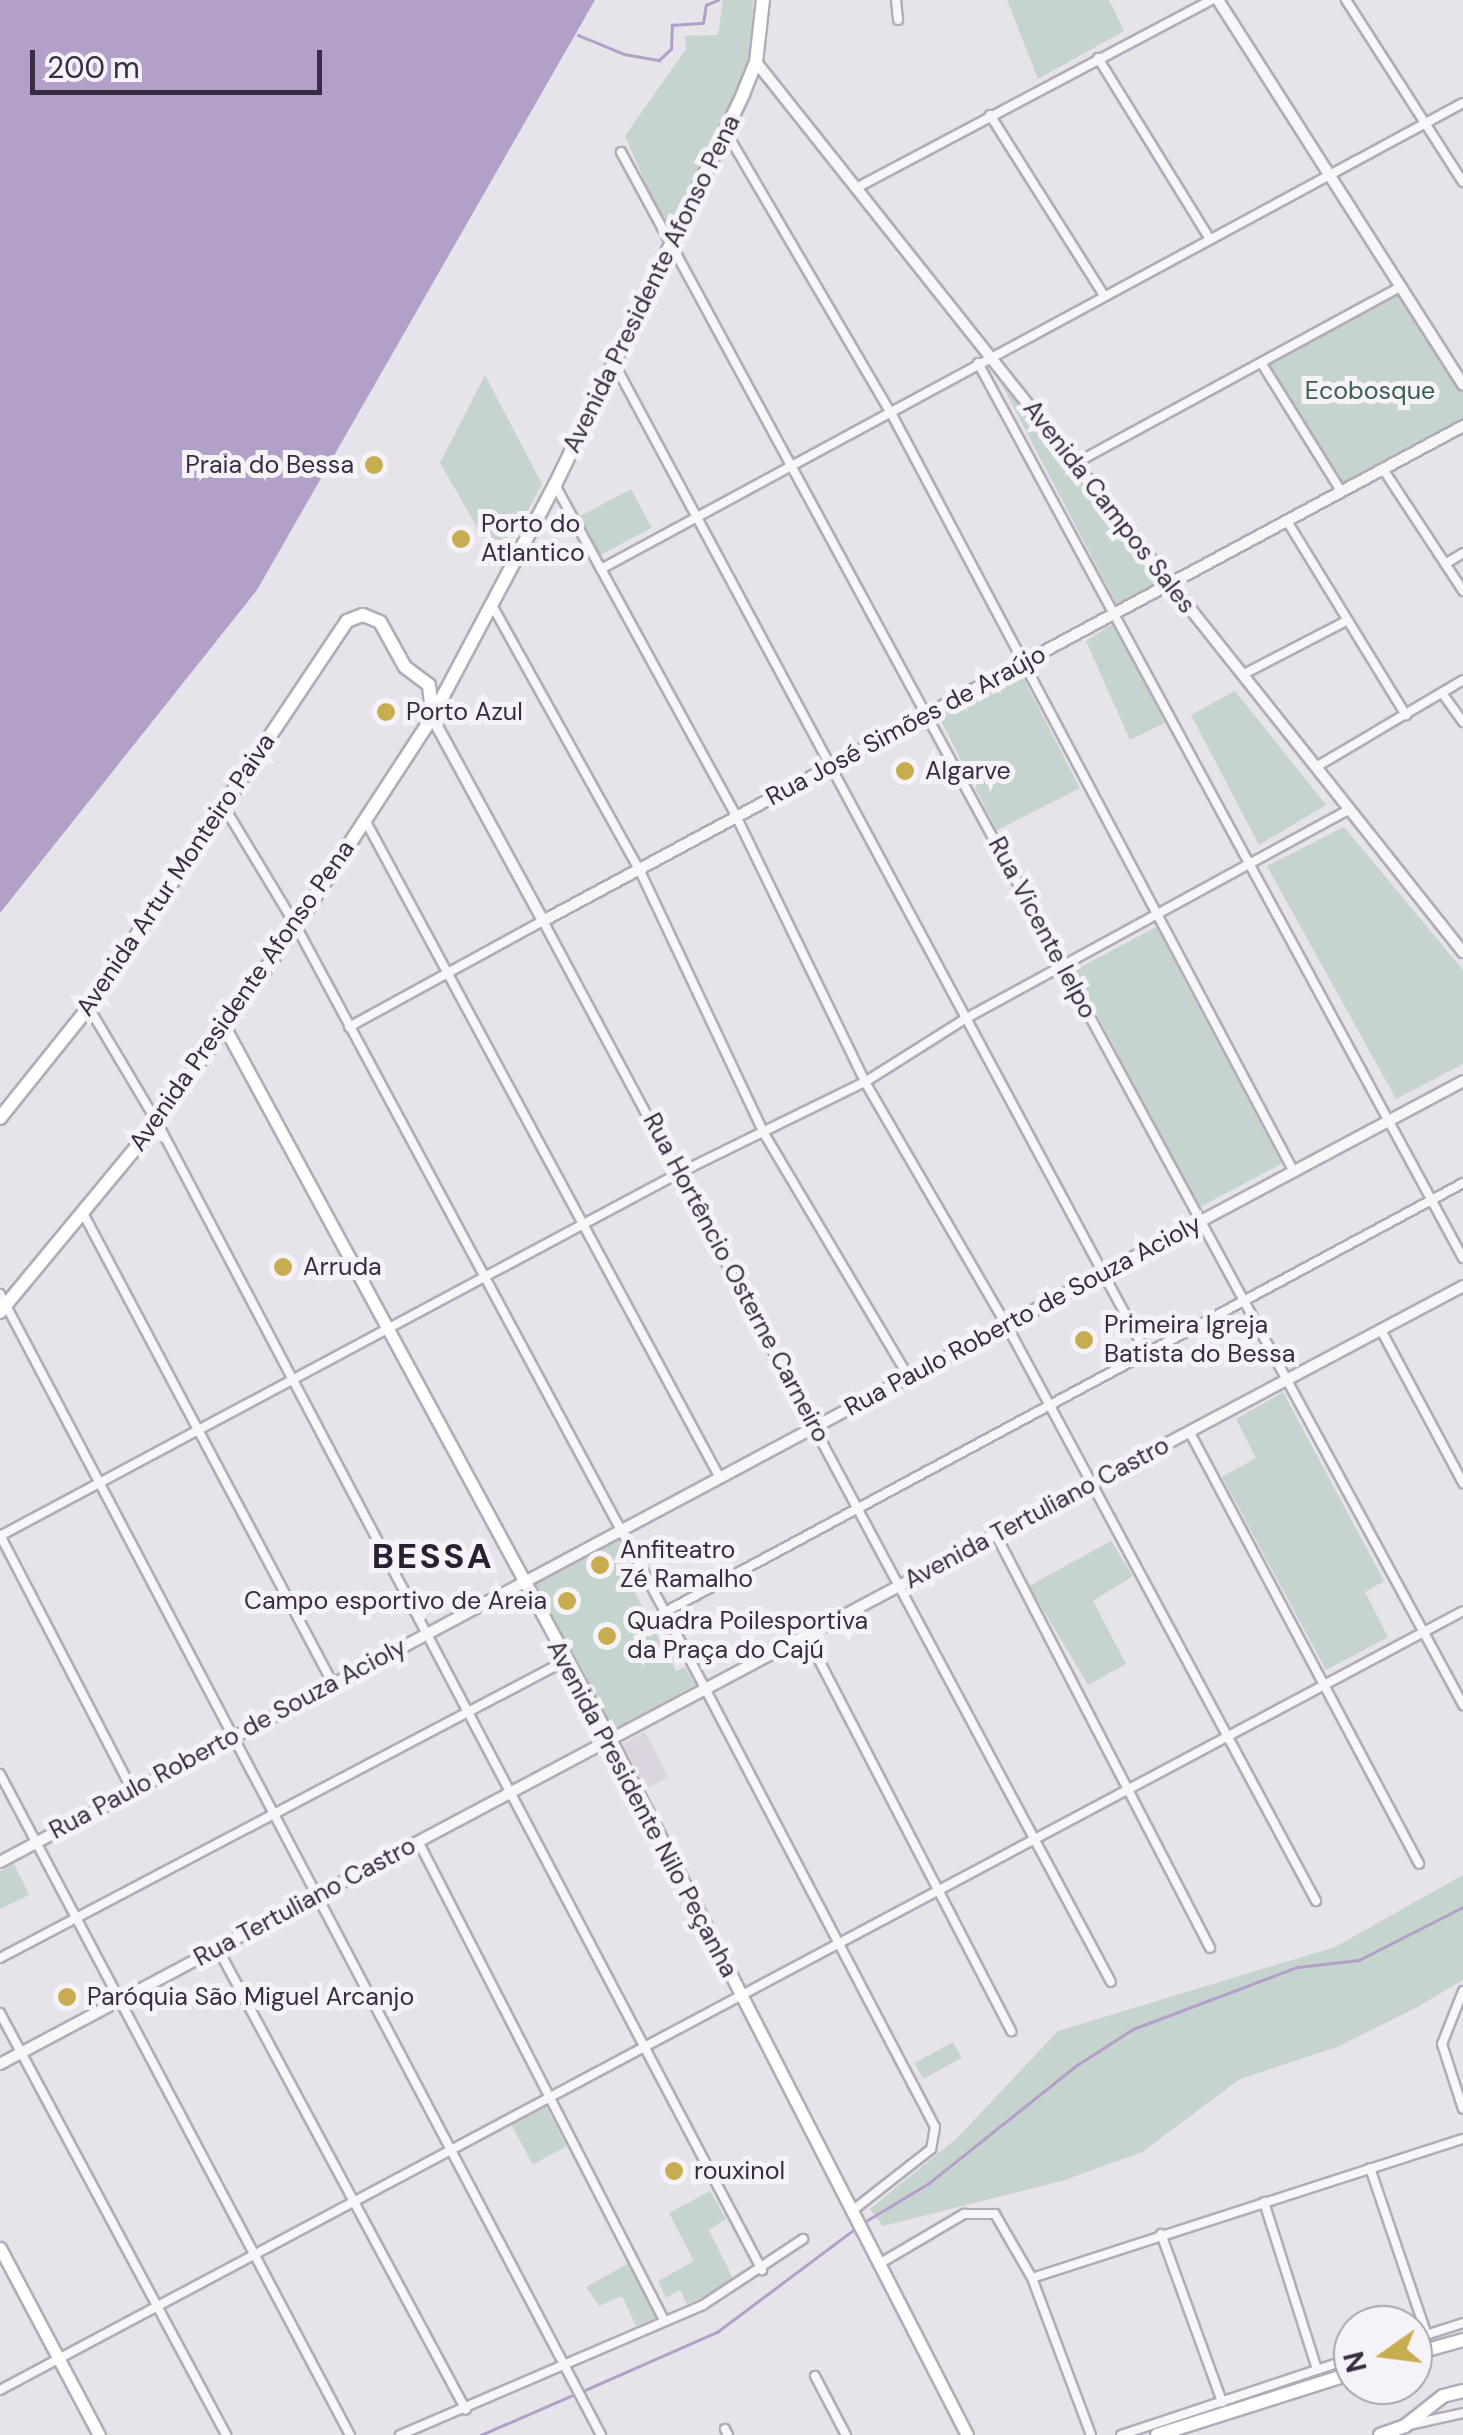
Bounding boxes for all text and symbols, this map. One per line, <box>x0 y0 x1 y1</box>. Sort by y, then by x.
scale bar <box>35 30 328 92</box>
text: 200 m <box>47 48 140 87</box>
street label: Avenida Presidente Afonso Pena <box>557 110 747 458</box>
park label: Ecobosque <box>1305 376 1435 406</box>
street label: Avenida Campos Sales <box>1016 394 1202 620</box>
place label: Praia do Bessa <box>185 450 354 480</box>
marker: Praia do Bessa <box>363 454 385 476</box>
place label: Porto do Atlantico <box>481 510 585 569</box>
marker: Porto do Atlantico <box>450 528 472 550</box>
street label: Rua José Simões de Araújo <box>761 639 1051 813</box>
place label: Porto Azul <box>406 697 523 727</box>
marker: Porto Azul <box>375 701 397 723</box>
street label: Avenida Artur Monteiro Paiva <box>70 728 282 1022</box>
place label: Algarve <box>925 756 1011 786</box>
marker: Algarve <box>894 760 916 782</box>
street label: Rua Vicente Ielpo <box>981 832 1103 1024</box>
street label: Avenida Presidente Afonso Pena <box>123 835 361 1157</box>
street label: Rua Hortêncio Osterne Carneiro <box>636 1108 836 1448</box>
street label: Rua Paulo Roberto de Souza Acioly <box>840 1209 1206 1423</box>
place label: Arruda <box>303 1252 382 1282</box>
marker: Arruda <box>272 1256 294 1278</box>
place label: Primeira Igreja Batista do Bessa <box>1104 1311 1295 1370</box>
marker: Primeira Igreja Batista do Bessa <box>1073 1329 1095 1351</box>
street label: Avenida Tertuliano Castro <box>899 1430 1175 1596</box>
district label: BESSA <box>372 1535 494 1577</box>
place label: Anfiteatro Zé Ramalho <box>620 1536 753 1595</box>
marker: Anfiteatro Zé Ramalho <box>589 1554 611 1576</box>
place label: Campo esportivo de Areia <box>244 1586 547 1616</box>
marker: Campo esportivo de Areia <box>556 1590 578 1612</box>
place label: Quadra Poilesportiva da Praça do Cajú <box>627 1607 868 1666</box>
marker: Quadra Poilesportiva da Praça do Cajú <box>596 1625 618 1647</box>
street label: Rua Paulo Roberto de Souza Acioly <box>45 1632 411 1846</box>
street label: Avenida Presidente Nilo Peçanha <box>540 1635 744 1983</box>
street label: Rua Tertuliano Castro <box>189 1831 421 1973</box>
place label: Paróquia São Miguel Arcanjo <box>87 1982 414 2012</box>
marker: Paróquia São Miguel Arcanjo <box>56 1986 78 2008</box>
place label: rouxinol <box>694 2156 785 2186</box>
marker: rouxinol <box>663 2160 685 2182</box>
north arrow <box>1333 2305 1433 2405</box>
text: N <box>1335 2348 1376 2376</box>

